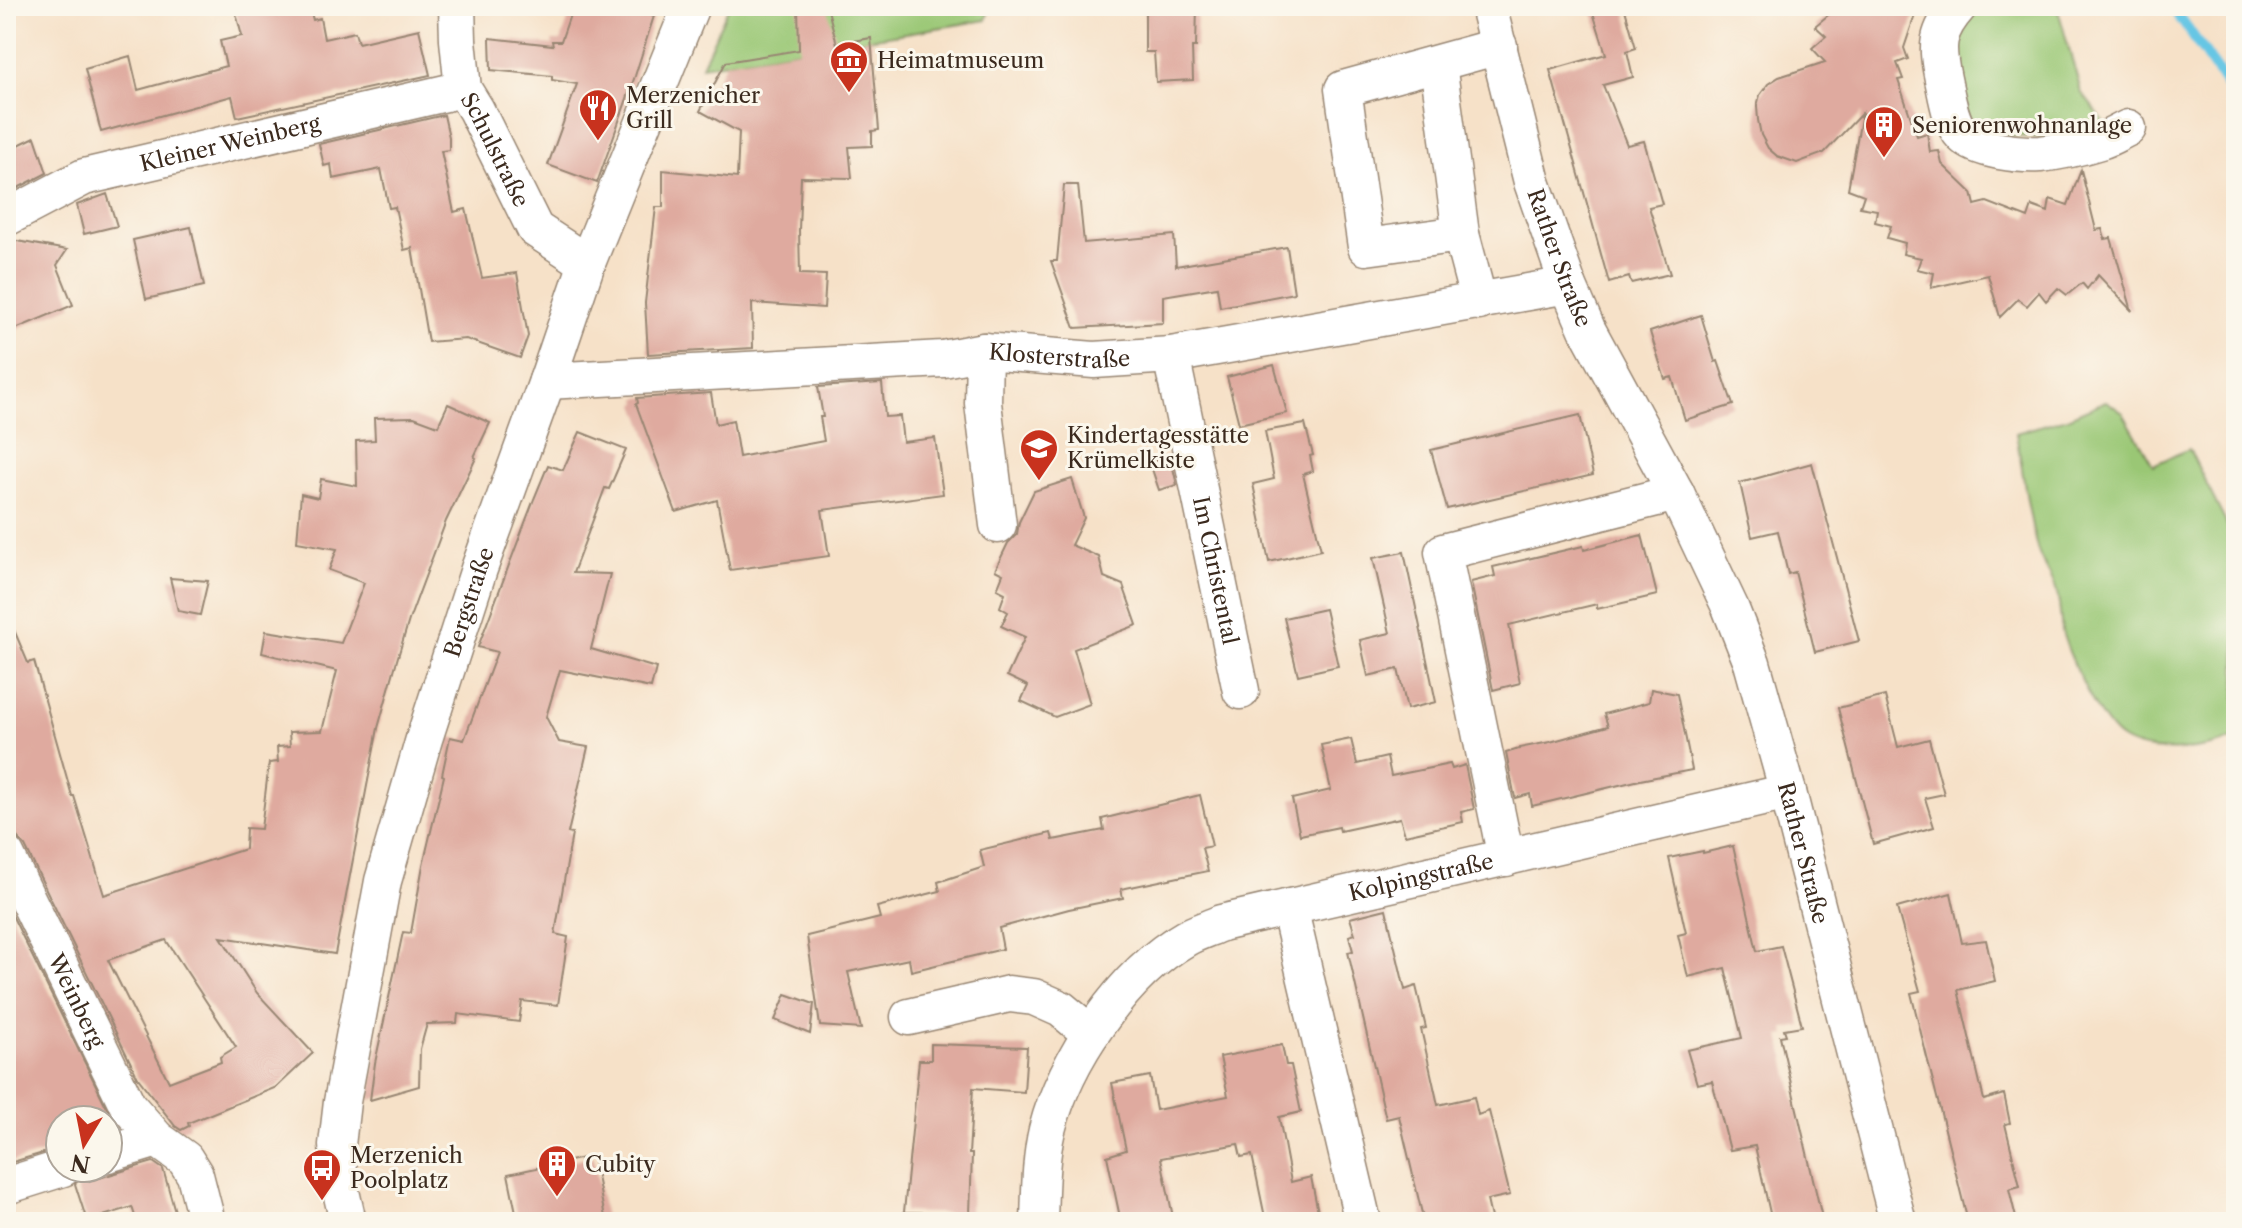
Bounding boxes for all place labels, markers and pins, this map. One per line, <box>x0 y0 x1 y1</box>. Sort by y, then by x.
museum icon: Heimatmuseum <box>828 39 870 94</box>
place label: Heimatmuseum <box>877 47 1045 74</box>
place label: Merzenicher Grill <box>626 82 760 134</box>
restaurant icon: Merzenicher Grill <box>577 87 619 142</box>
building icon: Seniorenwohnanlage <box>1863 104 1905 159</box>
place label: Seniorenwohnanlage <box>1912 112 2132 139</box>
place label: Kindertagesstätte Krümelkiste <box>1067 422 1249 474</box>
school or university icon: Kindertagesstätte Krümelkiste <box>1018 427 1060 482</box>
place label: Merzenich Poolplatz <box>350 1142 463 1194</box>
building icon: Cubity <box>536 1143 578 1198</box>
bus stop icon: Merzenich Poolplatz <box>301 1147 343 1202</box>
place label: Cubity <box>585 1151 656 1178</box>

